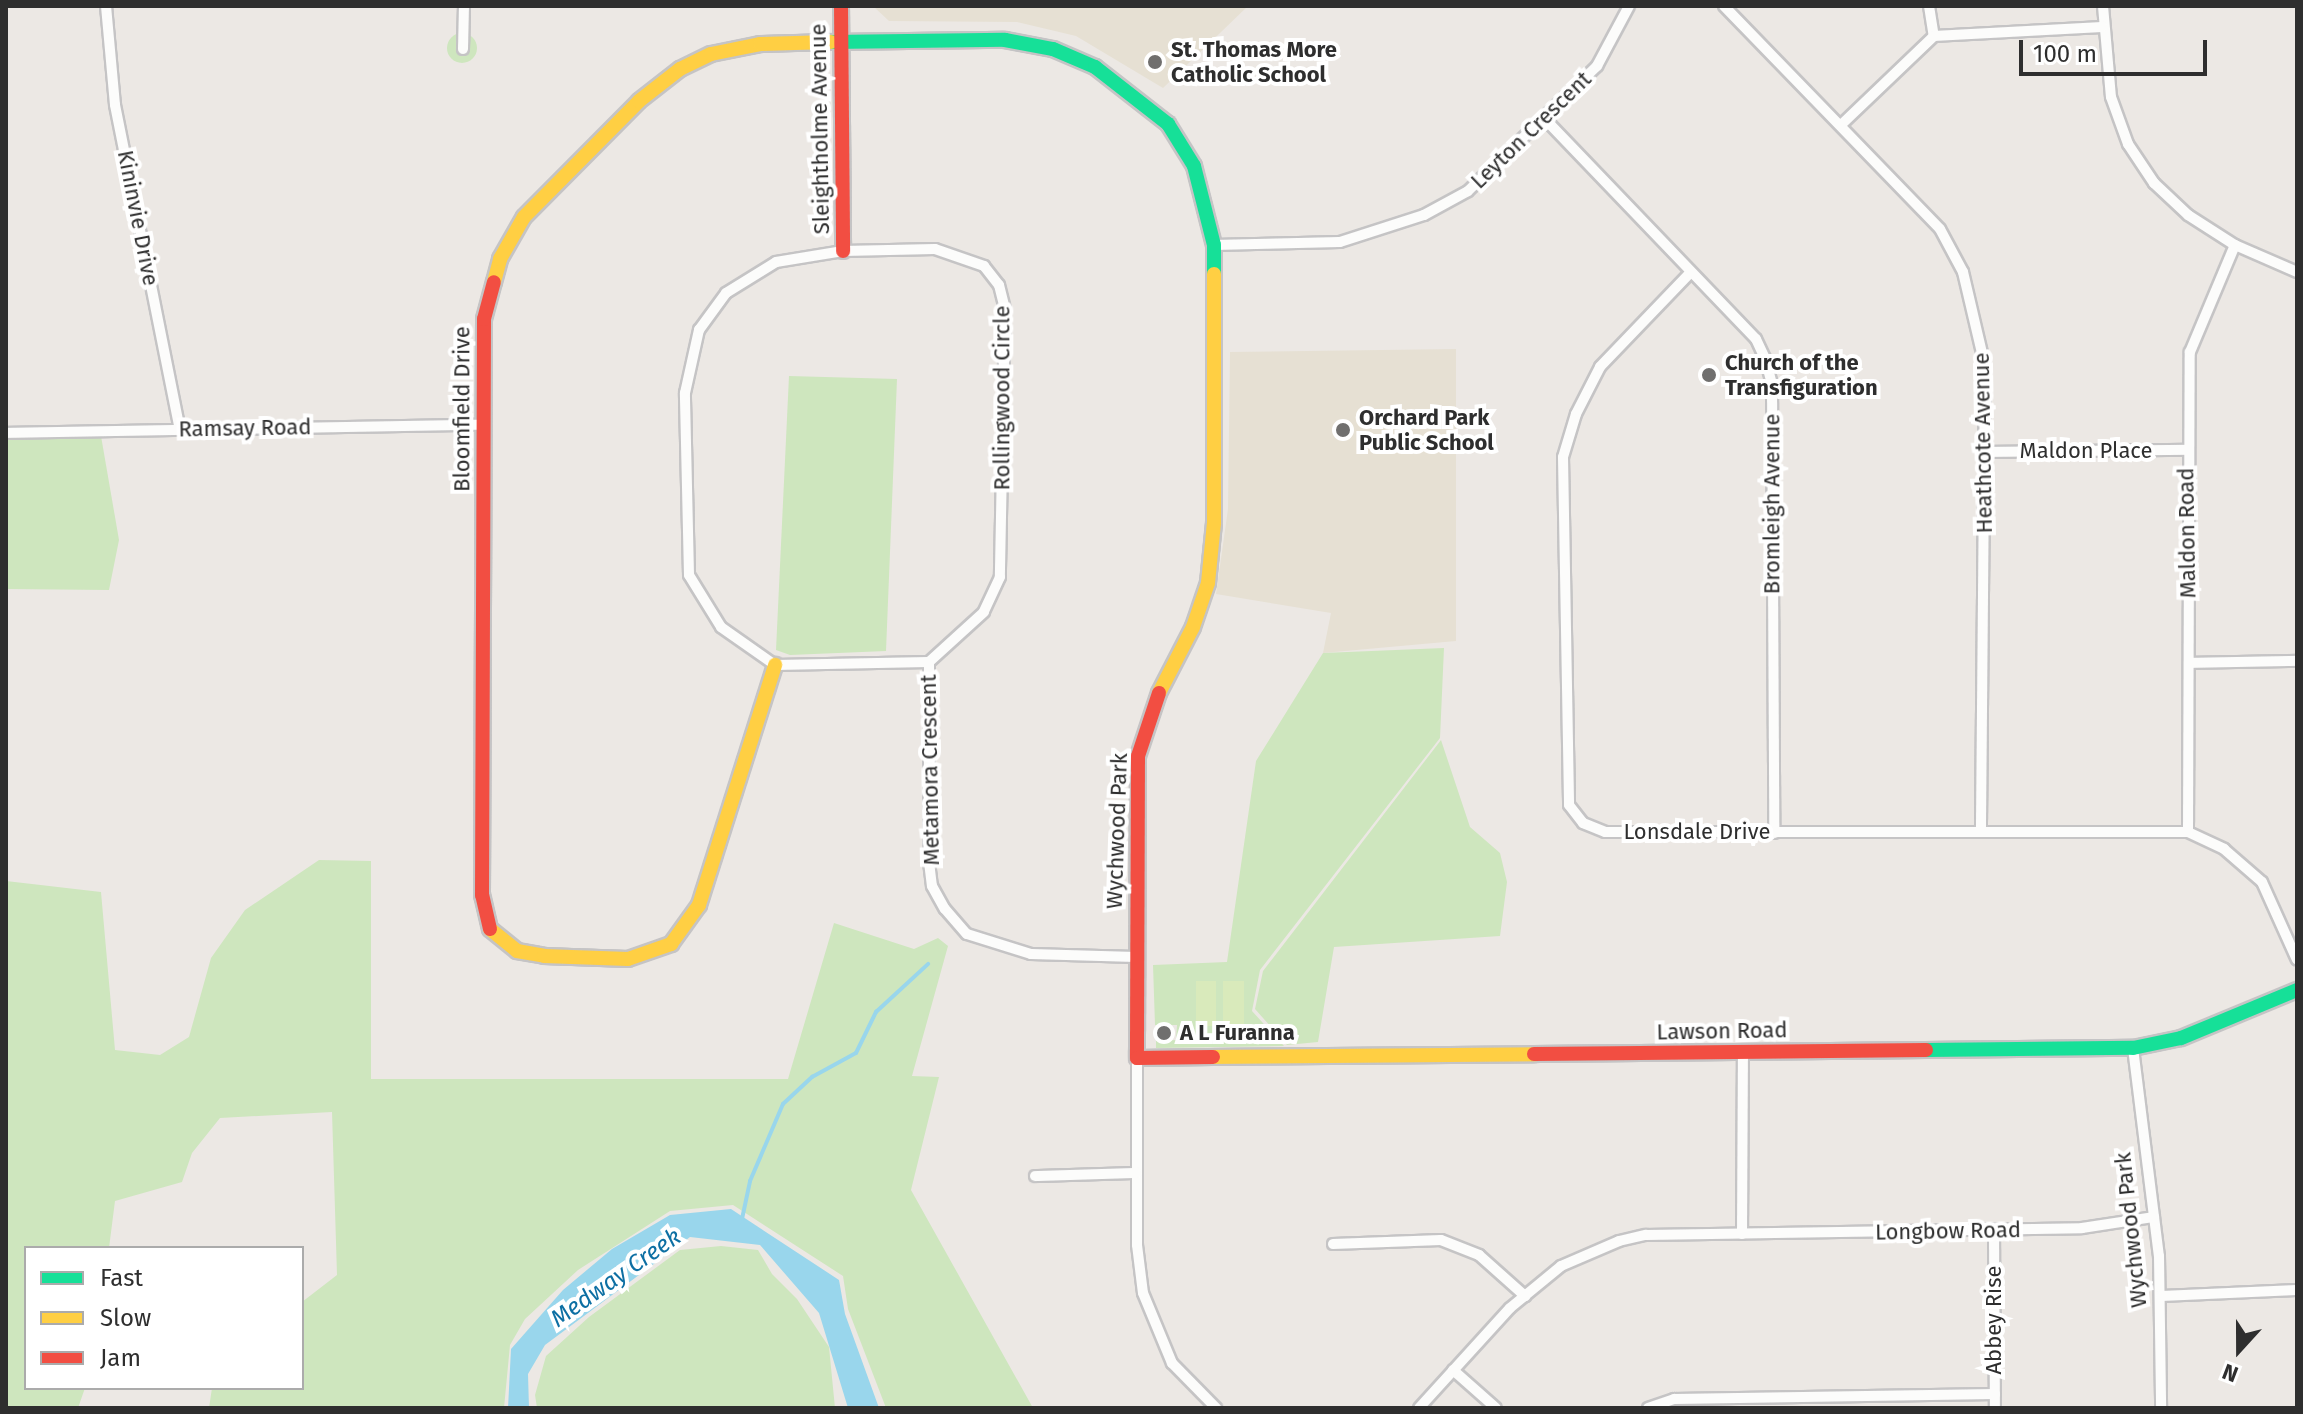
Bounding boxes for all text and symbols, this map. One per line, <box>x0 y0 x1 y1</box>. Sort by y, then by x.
street label: Sleightholme Avenue <box>805 23 835 235</box>
scale bar <box>2023 24 2211 74</box>
place label: St. Thomas More Catholic School <box>1171 36 1337 88</box>
text: 100 m <box>2033 40 2097 68</box>
marker: St. Thomas More Catholic School <box>1146 53 1164 71</box>
street label: Leyton Crescent <box>1465 66 1597 194</box>
street label: Kininvie Drive <box>112 148 164 288</box>
street label: Rollingwood Circle <box>989 306 1015 490</box>
street label: Bloomfield Drive <box>449 326 475 492</box>
place label: Church of the Transfiguration <box>1725 349 1878 400</box>
street label: Heathcote Avenue <box>1968 352 1998 534</box>
marker: Church of the Transfiguration <box>1700 366 1718 384</box>
place label: Orchard Park Public School <box>1359 404 1494 456</box>
street label: Ramsay Road <box>178 414 312 442</box>
street label: Bromleigh Avenue <box>1759 414 1785 594</box>
marker: Orchard Park Public School <box>1334 421 1352 439</box>
street label: Maldon Place <box>2020 438 2152 464</box>
street label: Maldon Road <box>2173 467 2201 599</box>
street label: Metamora Crescent <box>915 674 945 866</box>
street label: Wychwood Park <box>1101 753 1133 909</box>
street label: Lonsdale Drive <box>1623 819 1771 845</box>
street label: Lawson Road <box>1656 1017 1788 1045</box>
place label: A L Furanna <box>1180 1020 1295 1046</box>
marker: A L Furanna <box>1155 1024 1173 1042</box>
street label: Wychwood Park <box>2110 1151 2152 1309</box>
street label: Longbow Road <box>1875 1217 2021 1245</box>
water label: Medway Creek <box>545 1222 687 1334</box>
legend <box>24 1246 304 1390</box>
text: Fast <box>100 1264 143 1292</box>
street label: Abbey Rise <box>1981 1265 2007 1375</box>
text: Slow <box>100 1304 151 1332</box>
north arrow <box>2199 1310 2279 1390</box>
text: Jam <box>100 1344 141 1372</box>
text: N <box>2219 1358 2242 1388</box>

